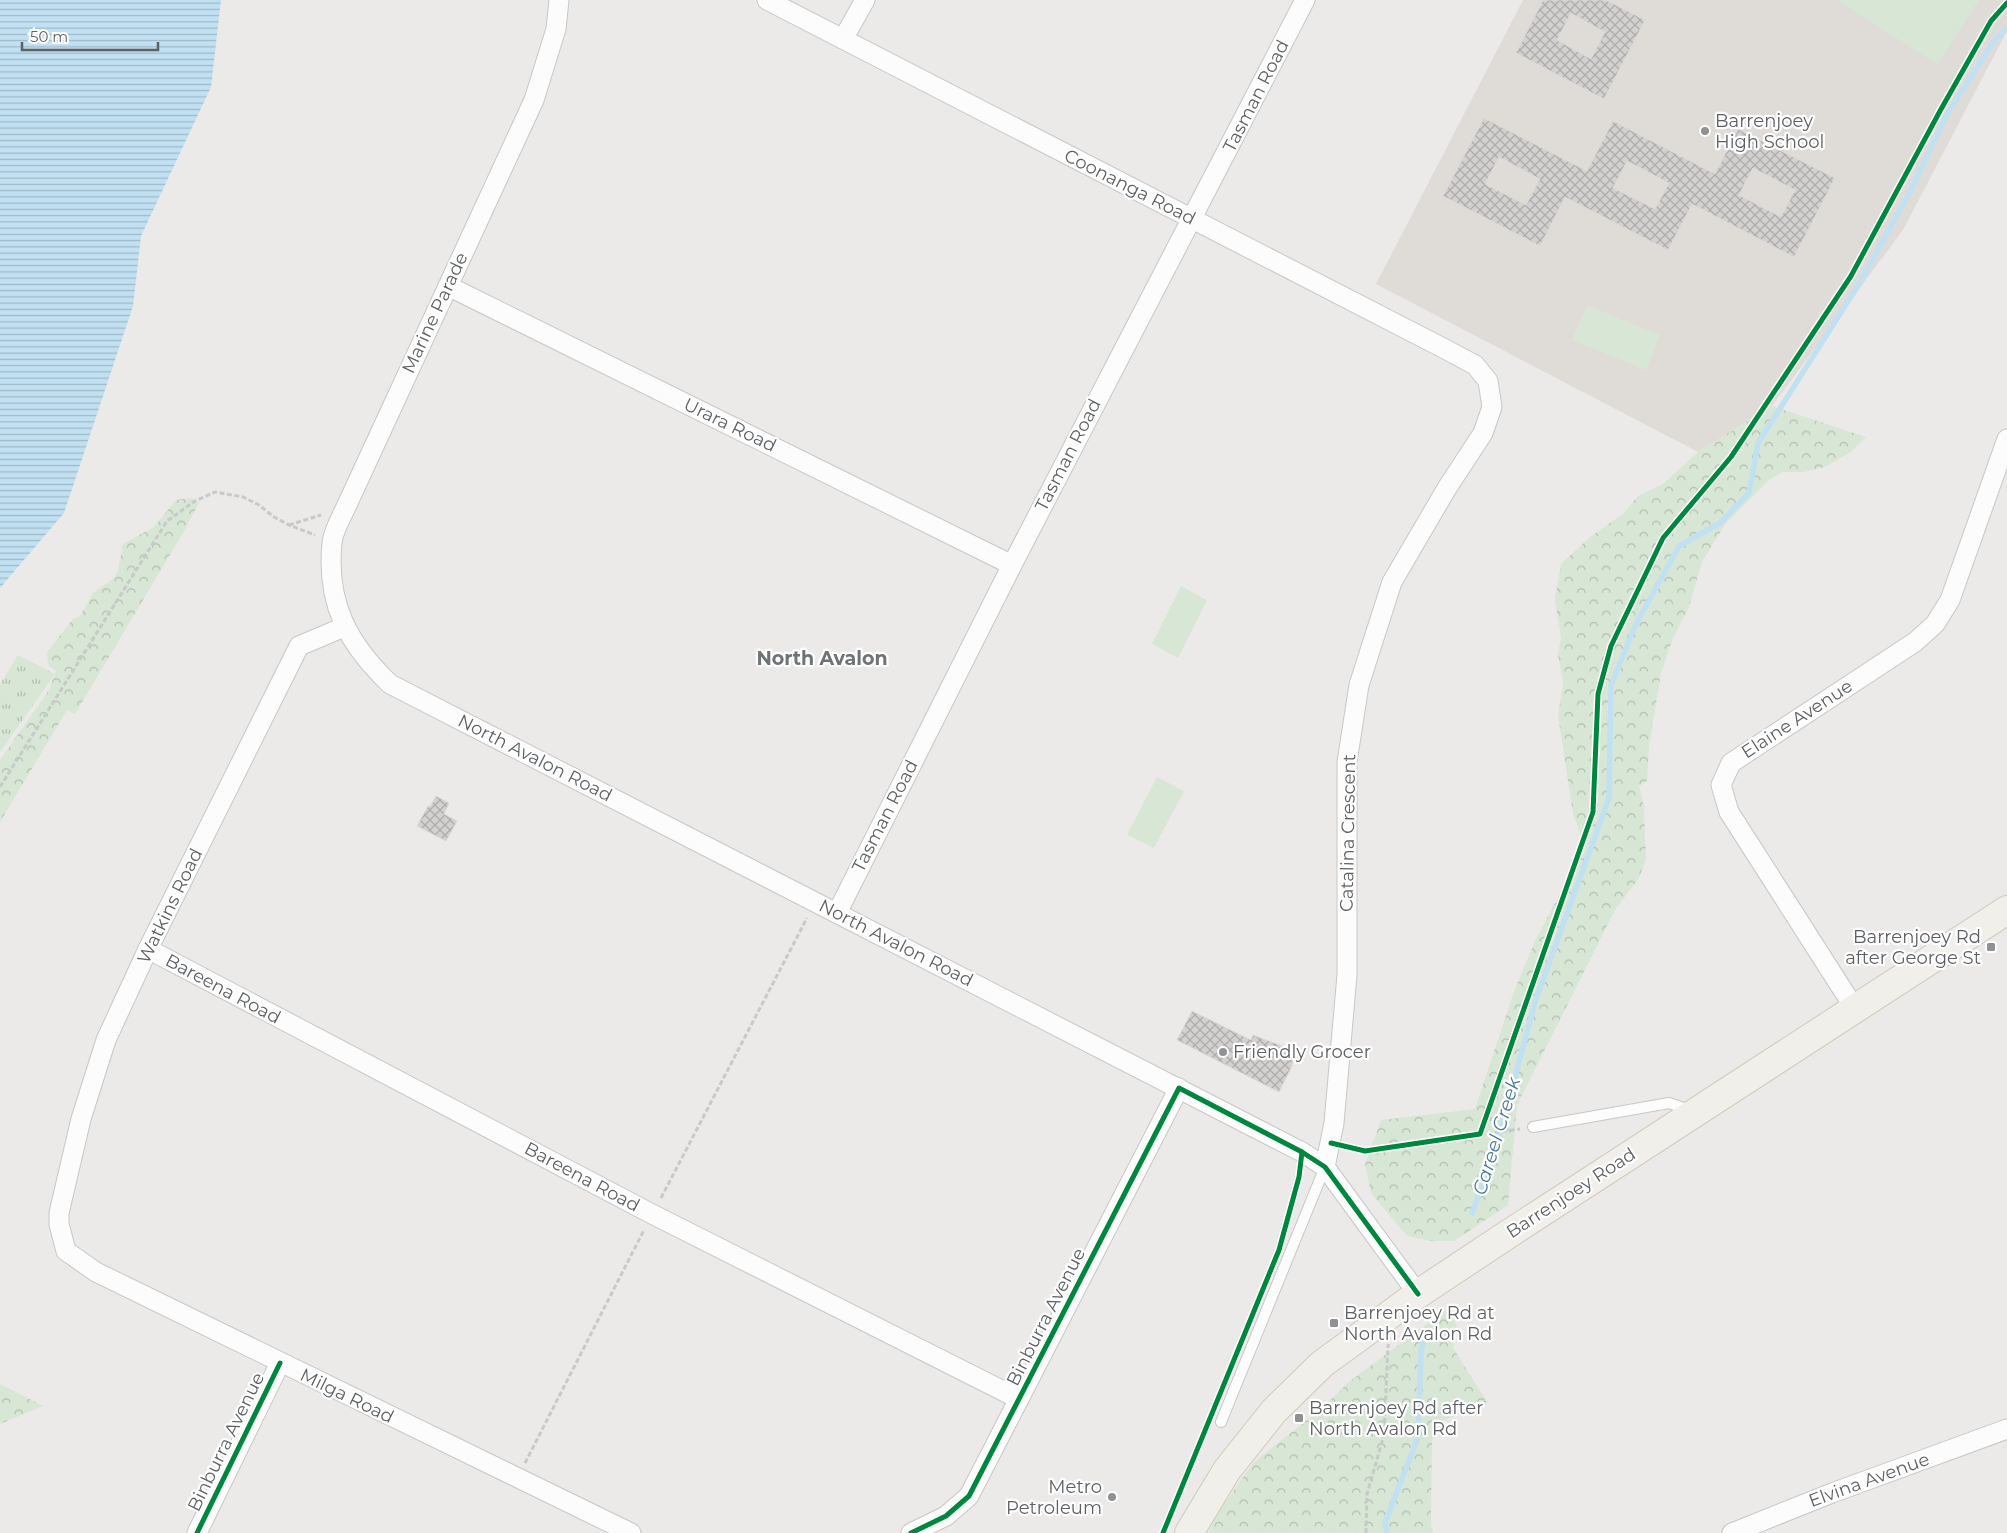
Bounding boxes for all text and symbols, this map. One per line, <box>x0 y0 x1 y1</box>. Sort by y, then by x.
scale bar <box>22 20 159 52</box>
text: 50 m <box>30 27 68 46</box>
street label: Tasman Road <box>1218 36 1294 156</box>
place label: Barrenjoey High School <box>1715 110 1824 153</box>
marker: Barrenjoey High School <box>1699 125 1711 137</box>
street label: Coonanga Road <box>1061 144 1199 230</box>
street label: Marine Parade <box>397 249 473 377</box>
street label: Urara Road <box>680 393 780 457</box>
street label: Tasman Road <box>1030 395 1106 515</box>
district label: North Avalon <box>756 647 888 670</box>
street label: Elaine Avenue <box>1737 675 1857 763</box>
street label: North Avalon Road <box>454 710 616 806</box>
street label: Catalina Crescent <box>1336 754 1360 912</box>
street label: Tasman Road <box>847 756 923 876</box>
street label: Watkins Road <box>133 845 207 967</box>
street label: North Avalon Road <box>815 895 977 991</box>
place label: Barrenjoey Rd after George St <box>1845 926 1981 969</box>
marker: Barrenjoey Rd after George St <box>1985 941 1997 953</box>
street label: Bareena Road <box>162 949 284 1029</box>
place label: Friendly Grocer <box>1233 1041 1371 1063</box>
marker: Friendly Grocer <box>1217 1046 1229 1058</box>
water label: Careel Creek <box>1468 1074 1525 1198</box>
street label: Bareena Road <box>521 1137 643 1217</box>
street label: Barrenjoey Road <box>1502 1143 1640 1243</box>
street label: Binburra Avenue <box>1002 1244 1090 1390</box>
place label: Barrenjoey Rd at North Avalon Rd <box>1344 1302 1495 1345</box>
marker: Barrenjoey Rd at North Avalon Rd <box>1328 1317 1340 1329</box>
street label: Milga Road <box>297 1364 397 1428</box>
street label: Binburra Avenue <box>183 1369 269 1515</box>
place label: Barrenjoey Rd after North Avalon Rd <box>1309 1397 1483 1440</box>
marker: Barrenjoey Rd after North Avalon Rd <box>1293 1412 1305 1424</box>
street label: Elvina Avenue <box>1806 1448 1933 1512</box>
place label: Metro Petroleum <box>1006 1476 1102 1519</box>
marker: Metro Petroleum <box>1106 1491 1118 1503</box>

